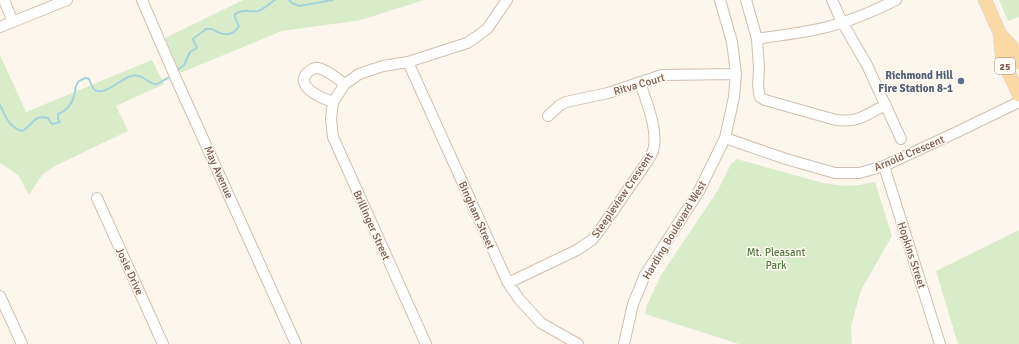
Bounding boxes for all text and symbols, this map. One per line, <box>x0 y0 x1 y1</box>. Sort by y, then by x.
road number: 25 <box>995 58 1015 74</box>
place label: Richmond Hill Fire Station 8-1 <box>878 69 954 95</box>
street label: Ritva Court <box>612 71 666 98</box>
marker: Richmond Hill Fire Station 8-1 <box>956 76 966 86</box>
street label: Arnold Crescent <box>872 133 946 174</box>
street label: May Avenue <box>201 144 236 201</box>
street label: Steepleview Crescent <box>589 150 656 240</box>
street label: Harding Boulevard West <box>640 178 709 282</box>
street label: Bingham Street <box>456 179 497 251</box>
street label: Brillinger Street <box>350 188 393 262</box>
street label: Hopkins Street <box>895 220 928 290</box>
street label: Josie Drive <box>113 245 146 297</box>
park label: Mt. Pleasant Park <box>747 246 806 272</box>

